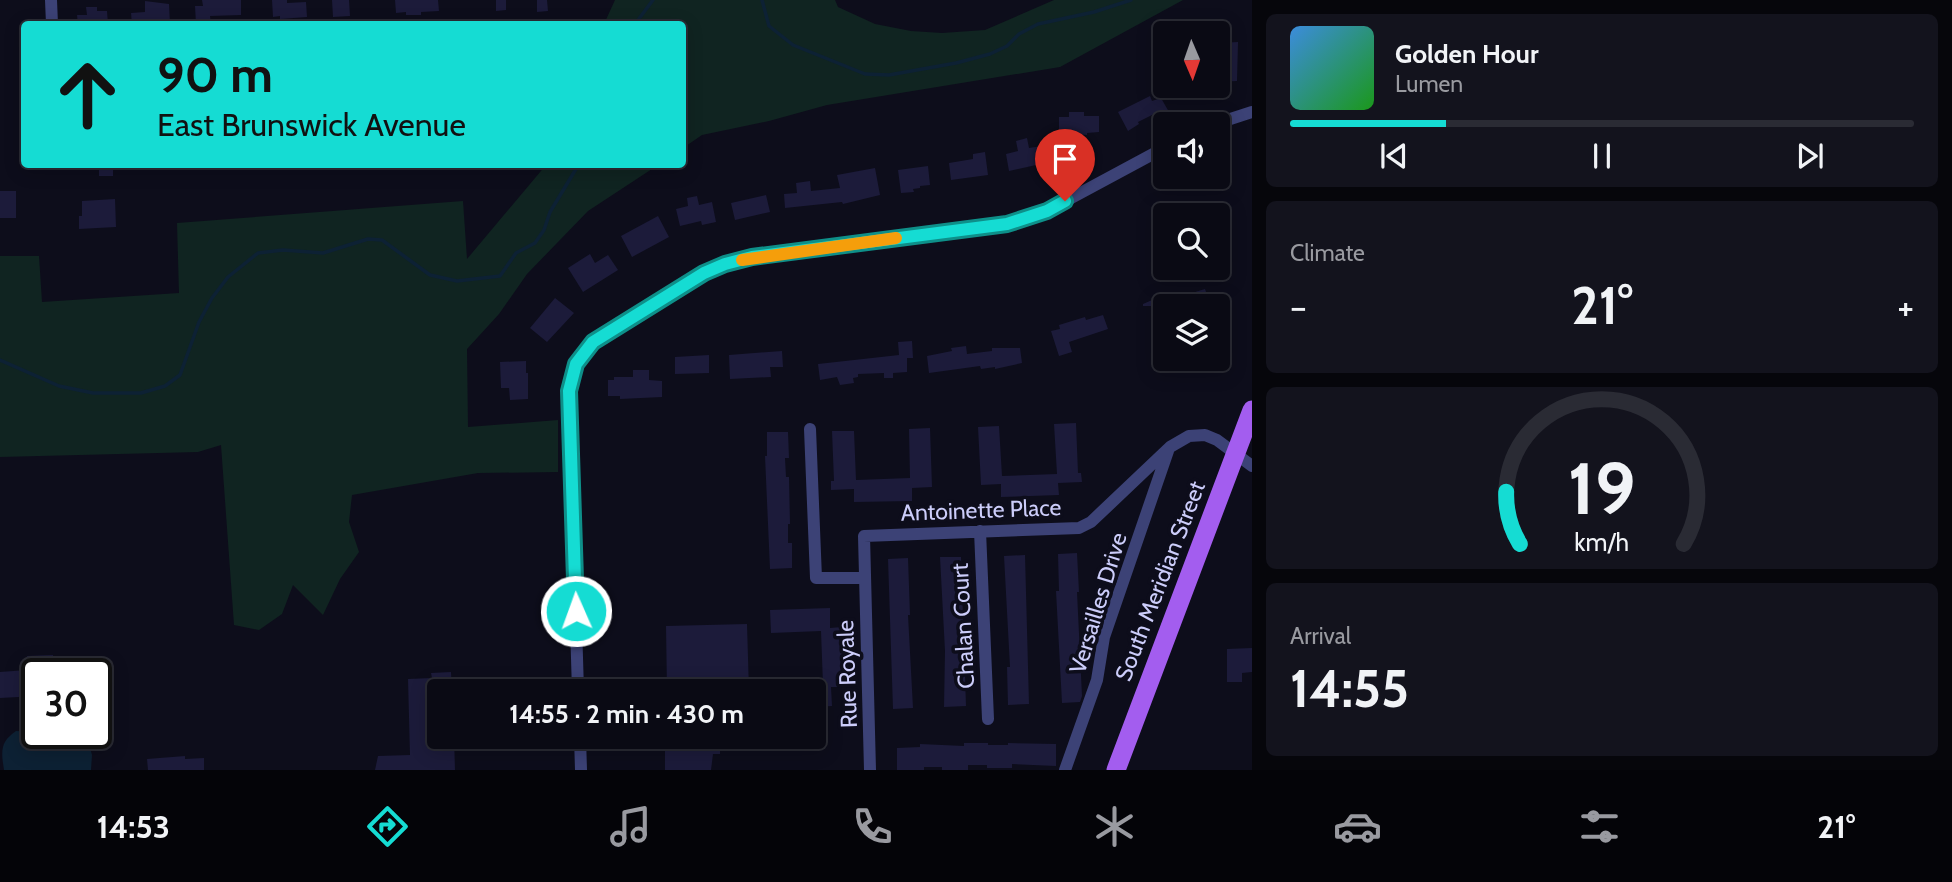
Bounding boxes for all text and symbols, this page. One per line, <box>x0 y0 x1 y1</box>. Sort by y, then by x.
north arrow <box>1153 21 1230 98</box>
map controls <box>1153 21 1230 371</box>
text: Golden Hour <box>1395 38 1538 70</box>
text: 90 m <box>157 45 273 104</box>
icon: ahead <box>42 49 133 140</box>
text: Lumen <box>1395 70 1463 98</box>
text: East Brunswick Avenue <box>157 105 466 144</box>
button: sound <box>1153 112 1230 189</box>
pin <box>1035 129 1095 201</box>
icon: previous <box>1375 137 1413 175</box>
icon: pause <box>1583 137 1621 175</box>
icon: next <box>1791 137 1829 175</box>
icon: arrive <box>1046 140 1084 178</box>
button: search <box>1153 203 1230 280</box>
text: Climate <box>1290 239 1365 267</box>
text: 21° <box>1571 274 1633 337</box>
text: − <box>1290 283 1307 330</box>
text: + <box>1897 283 1914 330</box>
button: layers <box>1153 294 1230 371</box>
text: 19 <box>1568 445 1636 533</box>
street label: South Meridian Street <box>1109 477 1211 685</box>
street label: Antoinette Place <box>900 493 1062 527</box>
text: km/h <box>1575 527 1629 557</box>
street label: Versailles Drive <box>1063 529 1133 677</box>
street label: Chalan Court <box>946 562 980 690</box>
position arrow <box>539 574 613 648</box>
street label: Rue Royale <box>831 619 863 728</box>
text: Arrival <box>1290 622 1351 650</box>
text: 14:55 <box>1290 657 1409 720</box>
speed limit sign: 30 <box>21 658 112 749</box>
text: 14:55 · 2 min · 430 m <box>509 698 744 730</box>
icon: directions <box>363 802 412 851</box>
icon: music <box>606 802 655 851</box>
icon: phone <box>848 802 897 851</box>
icon: climate <box>1090 802 1139 851</box>
icon: car <box>1333 802 1382 851</box>
icon: filters <box>1575 802 1624 851</box>
text: 14:53 <box>97 807 170 846</box>
text: 21° <box>1817 807 1855 846</box>

